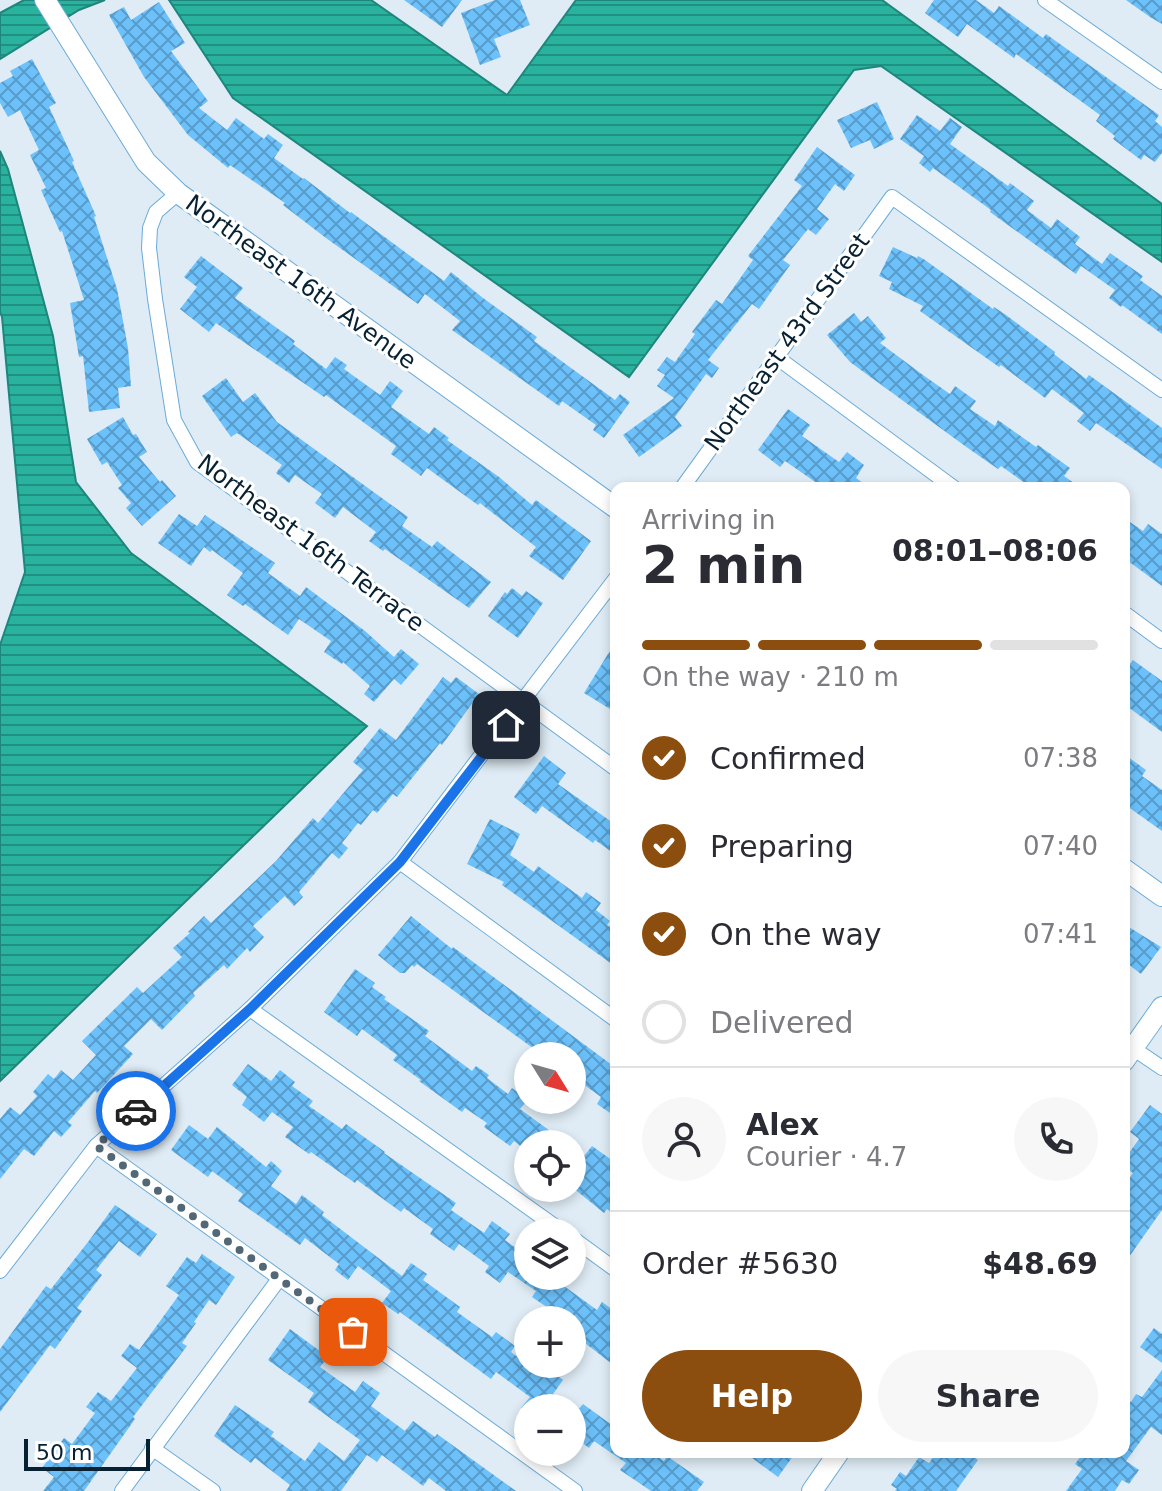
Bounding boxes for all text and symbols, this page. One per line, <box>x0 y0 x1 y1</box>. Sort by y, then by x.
street label: Northeast 16th Avenue <box>180 189 422 375</box>
street label: Northeast 43rd Street <box>699 228 875 456</box>
street label: Northeast 16th Terrace <box>192 449 430 637</box>
text: Arriving in <box>642 505 776 535</box>
text: 08:01–08:06 <box>892 533 1098 568</box>
text: 2 min <box>642 535 805 595</box>
text: On the way · 210 m <box>642 662 899 692</box>
pin <box>472 691 540 759</box>
icon: home <box>484 703 528 747</box>
icon: check <box>642 736 686 780</box>
text: Confirmed <box>710 741 866 776</box>
text: 07:38 <box>1023 743 1098 773</box>
icon: check <box>642 824 686 868</box>
text: Preparing <box>710 829 854 864</box>
text: 07:40 <box>1023 831 1098 861</box>
icon: check <box>642 912 686 956</box>
text: On the way <box>710 917 882 952</box>
text: 07:41 <box>1023 919 1098 949</box>
text: Delivered <box>710 1005 854 1040</box>
north arrow <box>514 1042 586 1114</box>
map controls <box>514 1042 586 1466</box>
courier <box>96 1071 176 1151</box>
icon: car <box>114 1089 158 1133</box>
button: person <box>642 1097 726 1181</box>
button: phone <box>1014 1097 1098 1181</box>
text: Alex <box>746 1107 819 1142</box>
button: locate <box>514 1130 586 1202</box>
text: Courier · 4.7 <box>746 1142 907 1172</box>
button: layers <box>514 1218 586 1290</box>
text: Order #5630 <box>642 1246 838 1281</box>
text: $48.69 <box>982 1246 1098 1281</box>
pin <box>319 1298 387 1366</box>
button: + <box>514 1306 586 1378</box>
icon: bag <box>331 1310 375 1354</box>
button: Help <box>642 1350 862 1442</box>
button: Share <box>878 1350 1098 1442</box>
button: − <box>514 1394 586 1466</box>
scale bar <box>24 1435 150 1471</box>
text: 50 m <box>36 1440 92 1465</box>

